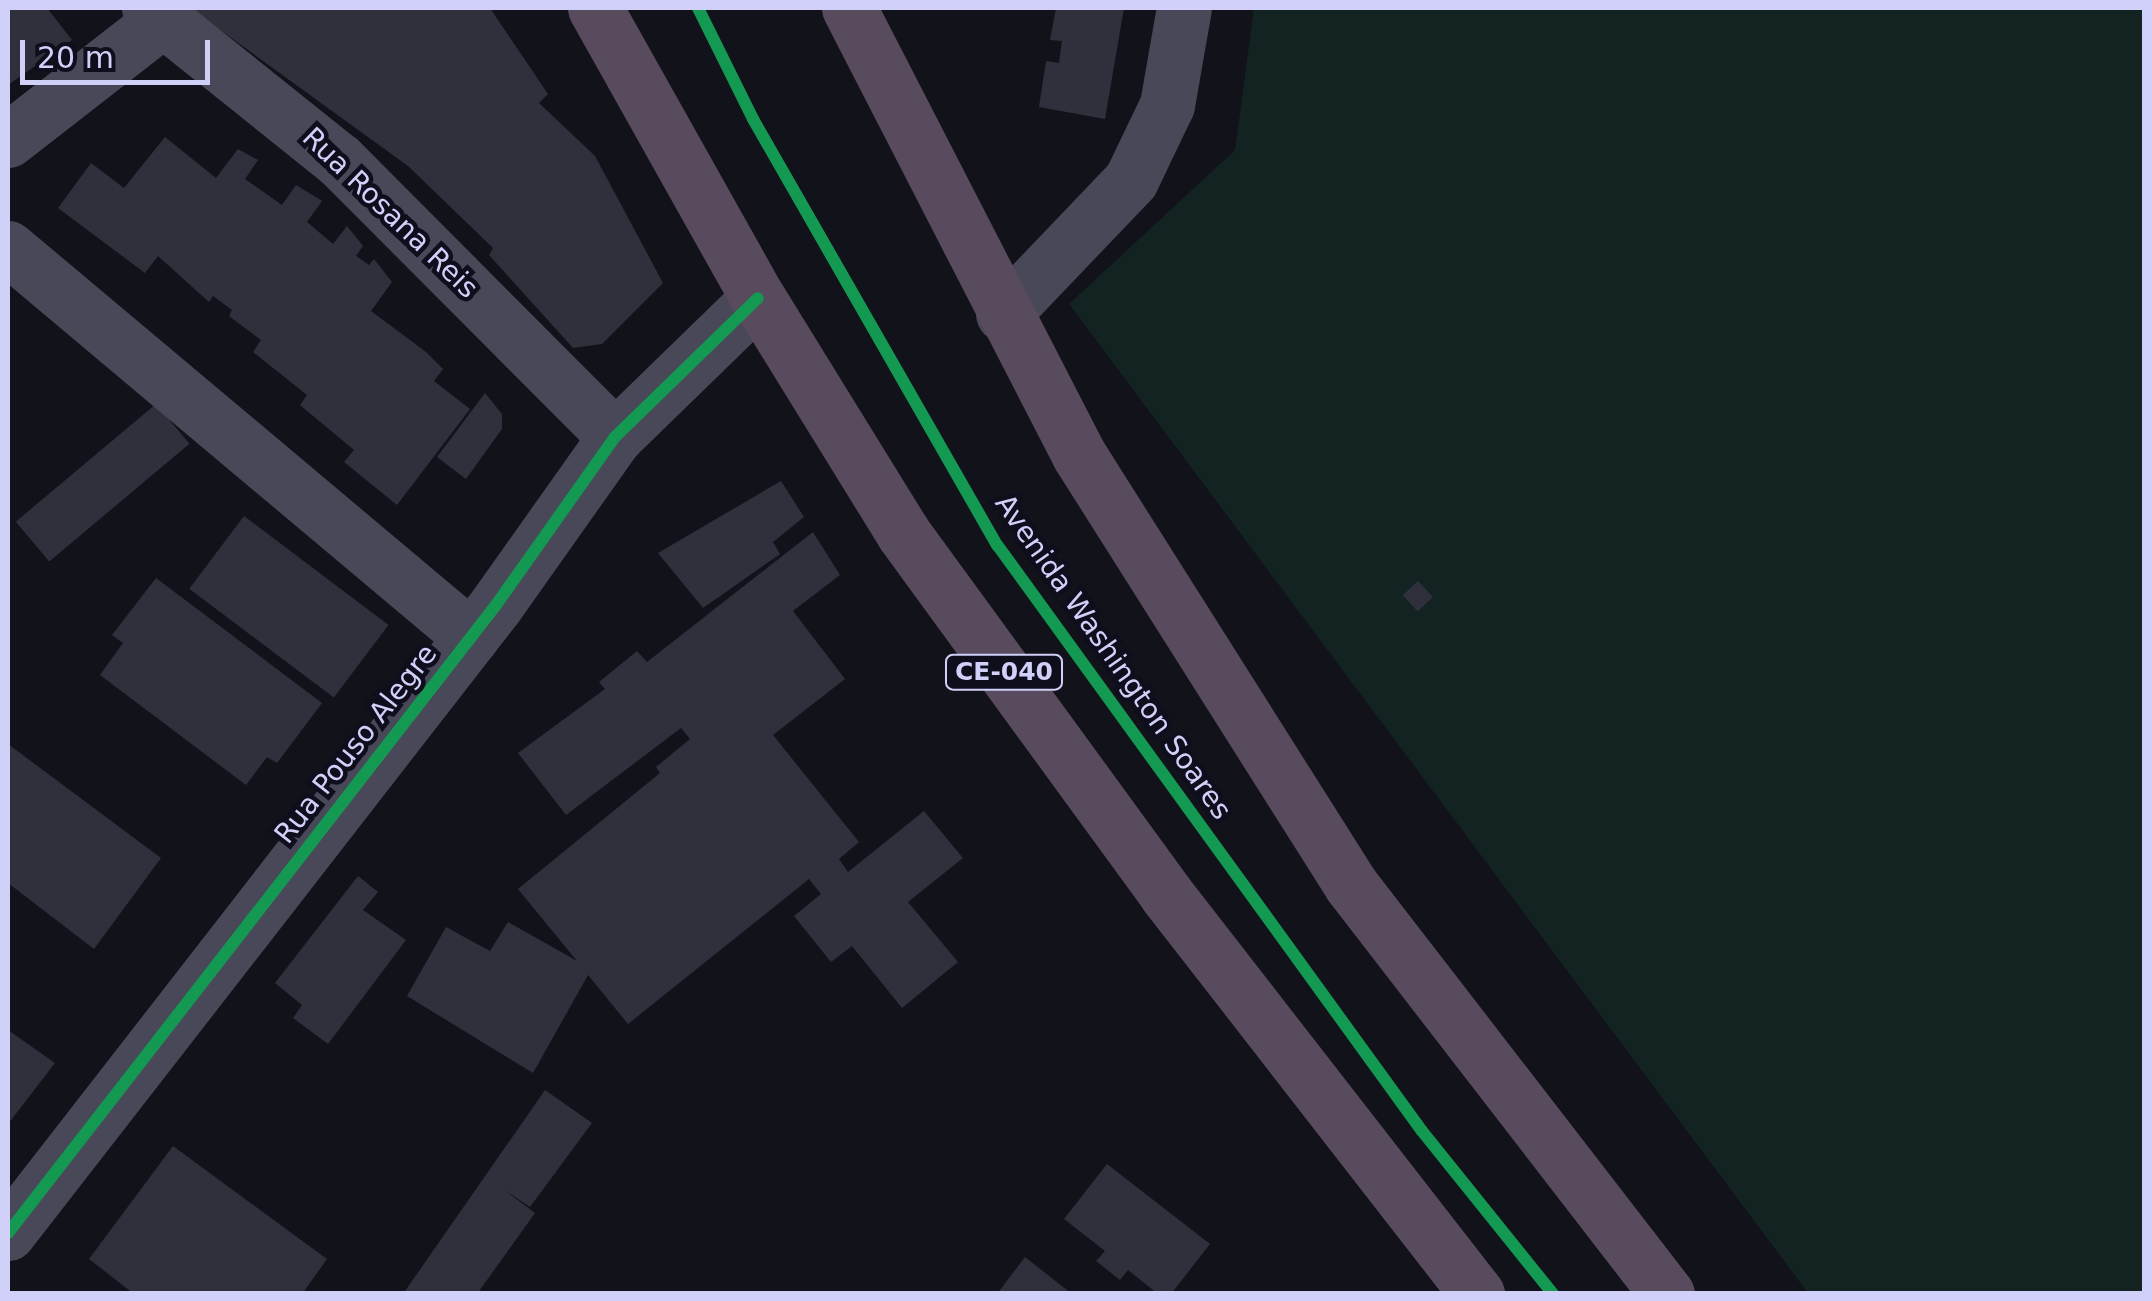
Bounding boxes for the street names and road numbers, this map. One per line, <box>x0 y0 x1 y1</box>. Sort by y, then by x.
street label: Rua Rosana Reis <box>295 121 485 305</box>
street label: Avenida Washington Soares <box>988 488 1238 826</box>
street label: Rua Pouso Alegre <box>268 638 444 850</box>
road number: CE-040 <box>944 652 1064 692</box>

